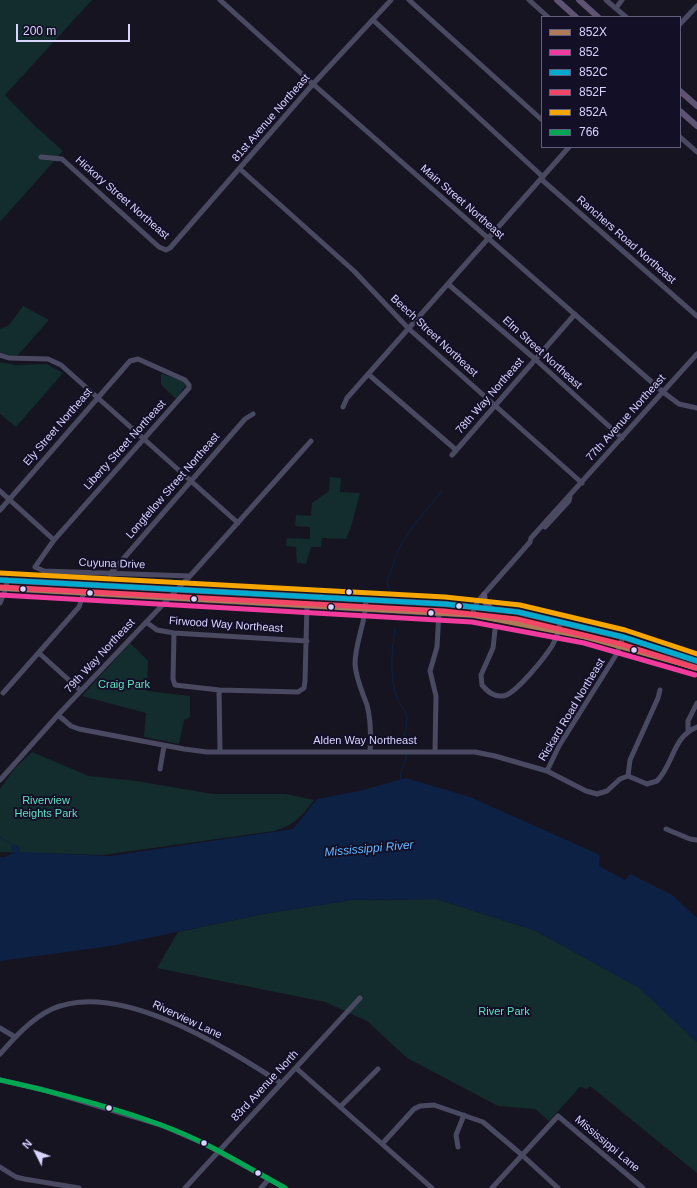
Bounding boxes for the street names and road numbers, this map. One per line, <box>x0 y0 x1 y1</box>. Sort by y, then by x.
street label: 81st Avenue Northeast <box>229 72 313 164</box>
street label: Hickory Street Northeast <box>72 154 172 242</box>
street label: Main Street Northeast <box>417 162 507 242</box>
street label: Ranchers Road Northeast <box>574 193 678 287</box>
street label: Beech Street Northeast <box>388 292 480 380</box>
street label: Elm Street Northeast <box>500 314 584 392</box>
street label: 78th Way Northeast <box>453 355 527 437</box>
street label: 77th Avenue Northeast <box>584 372 668 464</box>
street label: Ely Street Northeast <box>21 386 95 468</box>
street label: Liberty Street Northeast <box>81 397 169 493</box>
street label: Longfellow Street Northeast <box>123 430 223 542</box>
street label: Cuyuna Drive <box>78 556 146 572</box>
street label: Firwood Way Northeast <box>168 614 284 636</box>
street label: 79th Way Northeast <box>62 616 138 696</box>
street label: Rickard Road Northeast <box>536 656 608 764</box>
street label: Alden Way Northeast <box>313 734 417 748</box>
street label: Riverview Lane <box>150 998 224 1042</box>
street label: 83rd Avenue North <box>229 1048 301 1124</box>
street label: Mississippi Lane <box>572 1113 642 1175</box>

